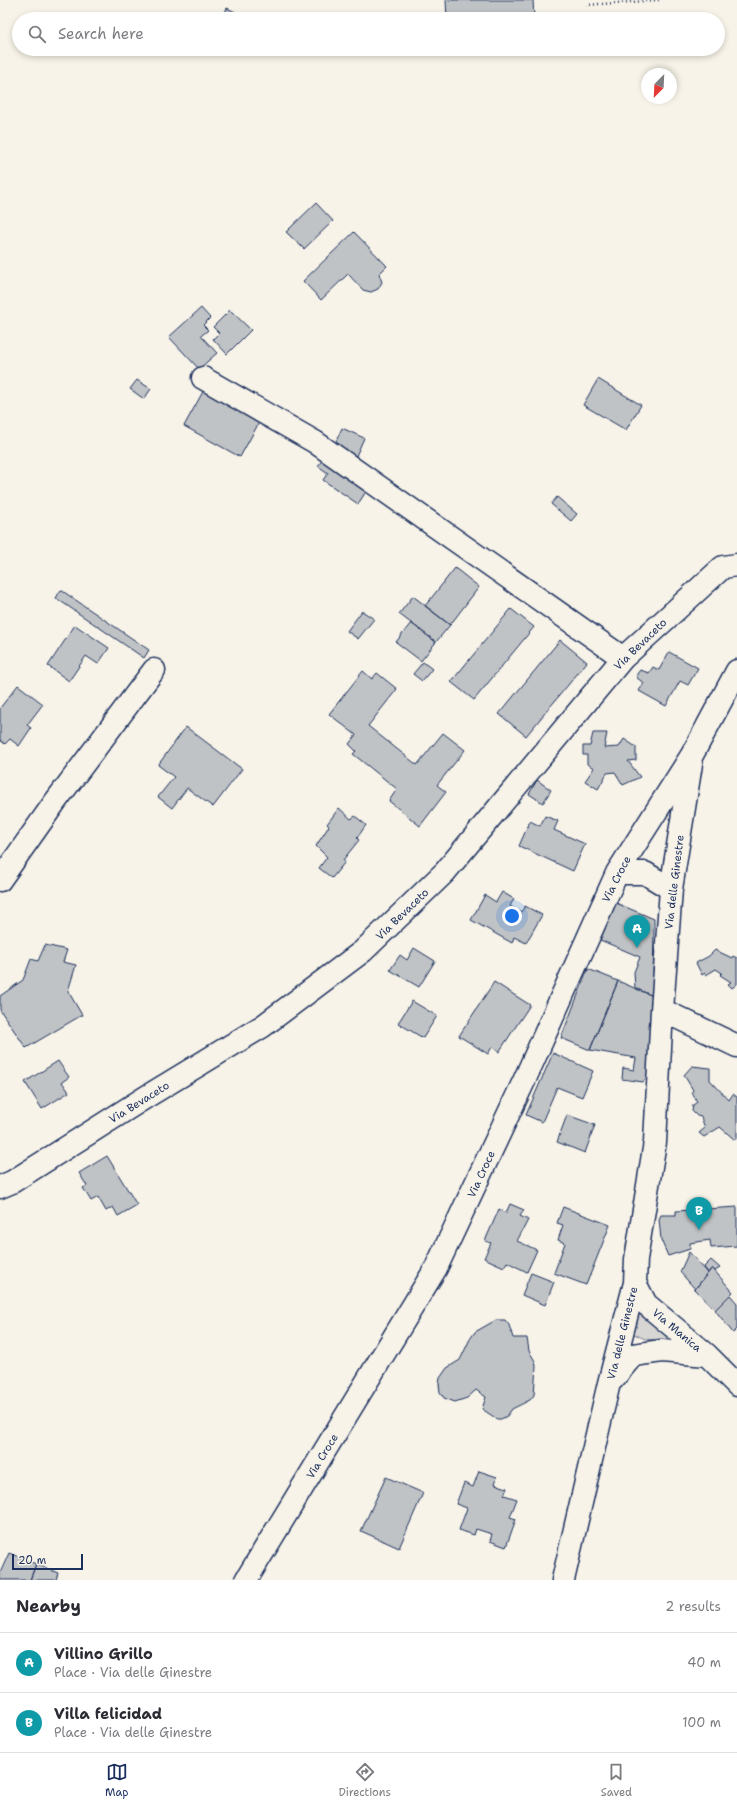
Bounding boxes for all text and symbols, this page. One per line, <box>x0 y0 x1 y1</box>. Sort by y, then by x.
search box <box>12 12 725 56</box>
icon: search <box>26 23 48 45</box>
text: Search here <box>58 24 144 44</box>
north arrow <box>641 68 677 104</box>
street label: Via Bevaceto <box>611 615 670 674</box>
street label: Via delle Ginestre <box>661 834 688 930</box>
street label: Via Croce <box>598 853 635 905</box>
street label: Via Bevaceto <box>373 885 432 944</box>
your location <box>502 906 522 926</box>
pin: A <box>624 915 650 948</box>
street label: Via Bevaceto <box>106 1078 173 1127</box>
street label: Via Croce <box>464 1148 499 1200</box>
pin: B <box>686 1197 712 1230</box>
street label: Via delle Ginestre <box>604 1285 641 1381</box>
street label: Via Manica <box>649 1305 705 1356</box>
street label: Via Croce <box>303 1431 342 1482</box>
scale bar <box>12 1552 83 1571</box>
text: 20 m <box>18 1553 46 1568</box>
text: Nearby <box>16 1595 81 1617</box>
text: 2 results <box>665 1598 721 1615</box>
text: Villino Grillo <box>54 1644 153 1664</box>
text: A <box>24 1654 34 1671</box>
text: 40 m <box>687 1654 721 1671</box>
text: Place · Via delle Ginestre <box>54 1664 212 1681</box>
text: Villa felicidad <box>54 1704 162 1724</box>
text: B <box>25 1714 33 1731</box>
text: 100 m <box>682 1714 721 1731</box>
text: Place · Via delle Ginestre <box>54 1724 212 1741</box>
tab: Map <box>105 1761 129 1800</box>
tab: Directions <box>338 1761 391 1800</box>
tab: Saved <box>601 1761 632 1800</box>

